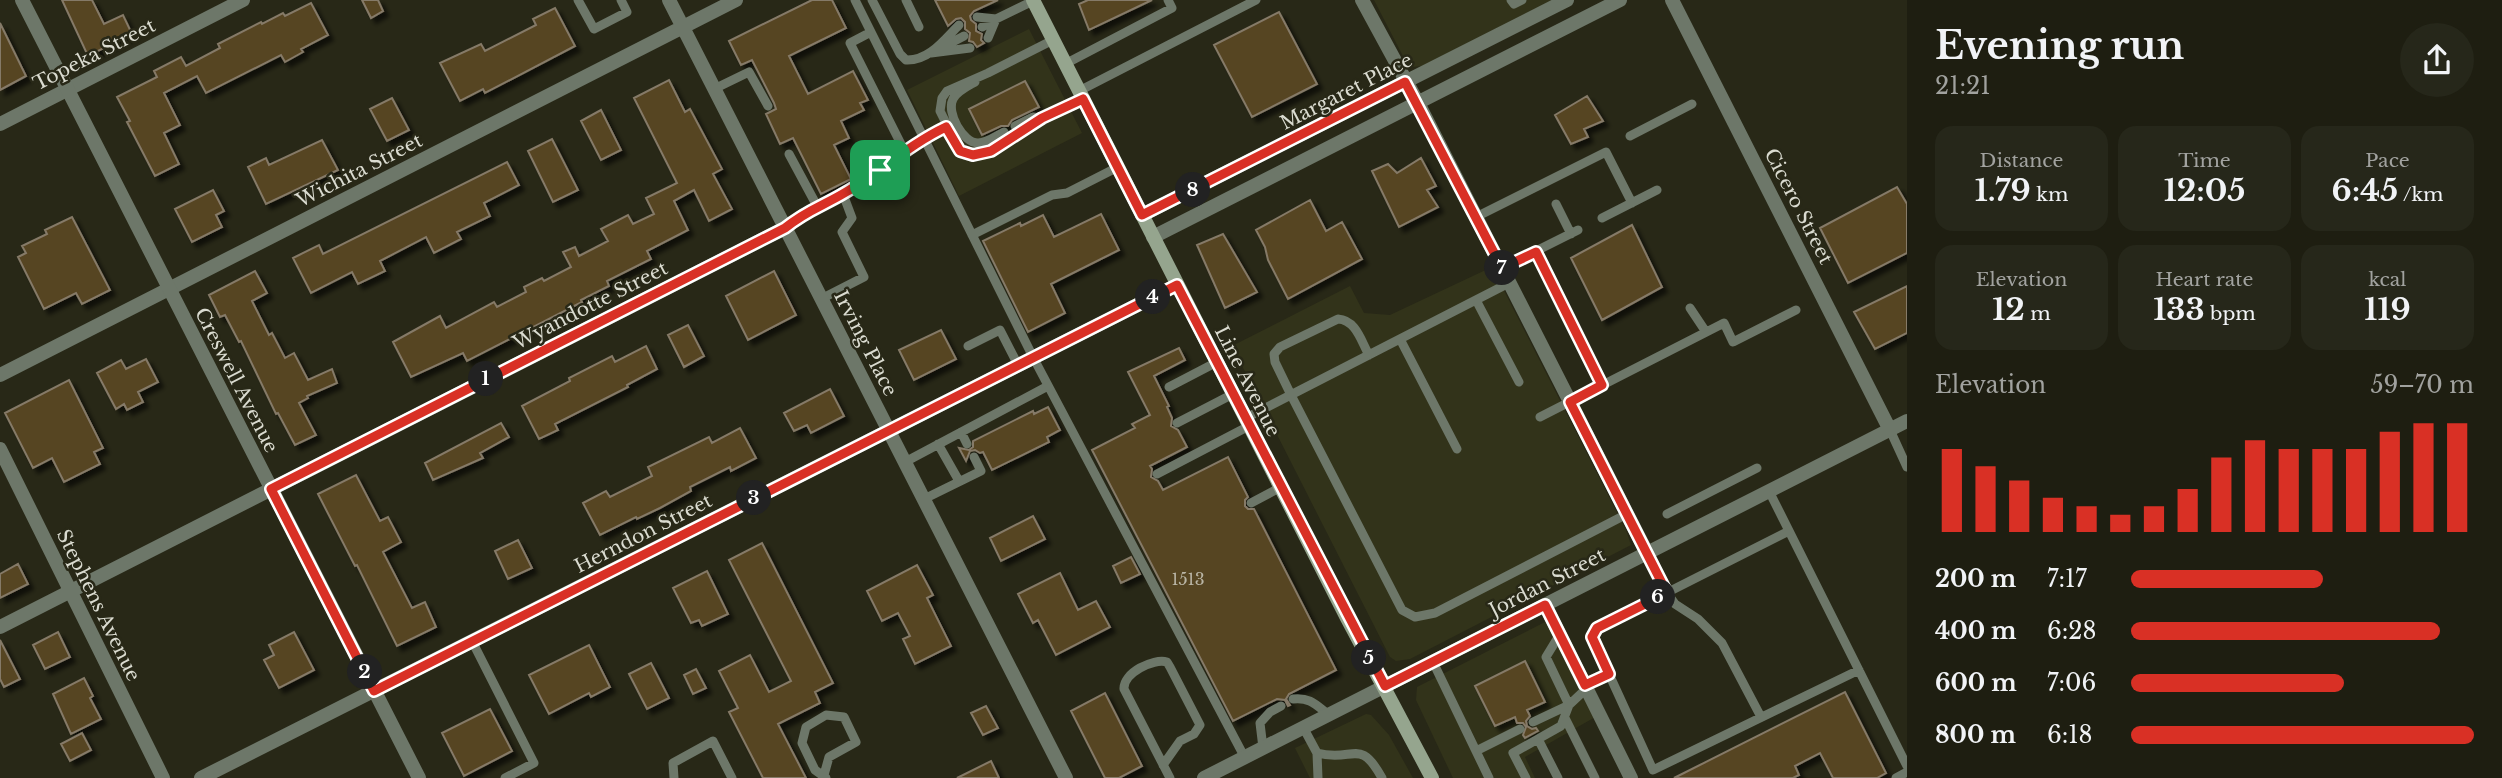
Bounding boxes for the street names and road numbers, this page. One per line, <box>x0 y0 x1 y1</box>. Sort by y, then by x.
street label: Topeka Street <box>29 13 160 95</box>
street label: Margaret Place <box>1276 48 1416 135</box>
street label: Wichita Street <box>291 128 427 213</box>
street label: Cicero Street <box>1760 145 1838 269</box>
street label: Wyandotte Street <box>508 256 672 355</box>
street label: Irving Place <box>829 287 902 400</box>
street label: Creswell Avenue <box>190 304 283 457</box>
street label: Line Avenue <box>1210 322 1285 440</box>
street label: Herndon Street <box>571 489 716 578</box>
street label: Stephens Avenue <box>52 526 145 685</box>
street label: Jordan Street <box>1483 543 1610 623</box>

